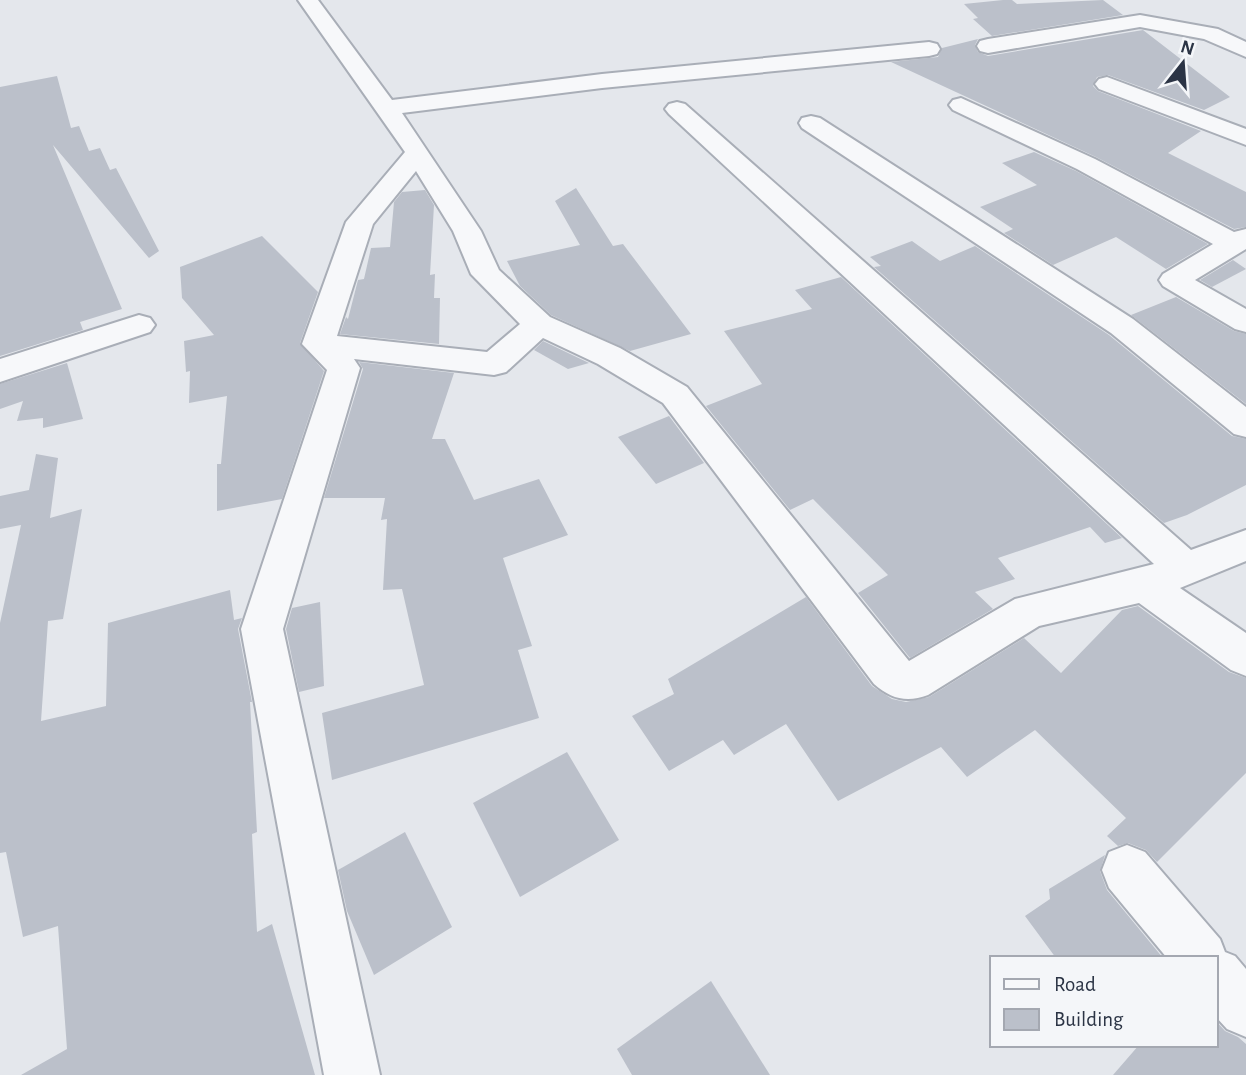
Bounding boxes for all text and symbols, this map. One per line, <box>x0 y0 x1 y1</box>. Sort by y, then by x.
north arrow <box>1148 28 1218 98</box>
text: N <box>1178 37 1197 59</box>
legend <box>990 956 1218 1047</box>
text: Road <box>1054 974 1096 995</box>
text: Building <box>1054 1009 1124 1030</box>

